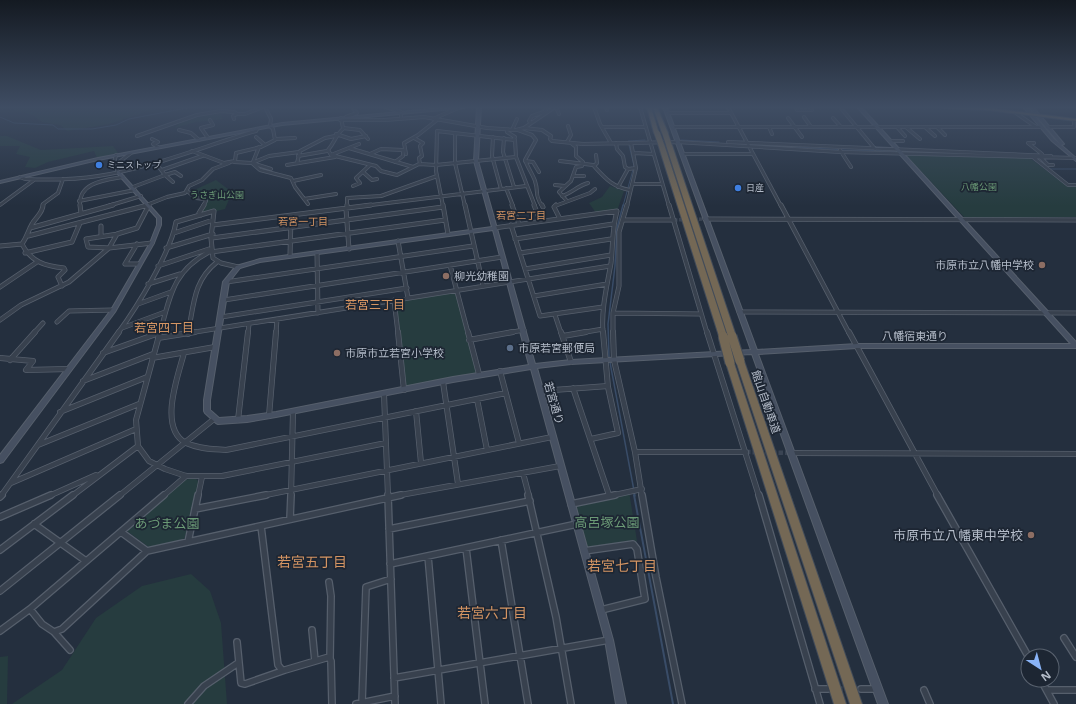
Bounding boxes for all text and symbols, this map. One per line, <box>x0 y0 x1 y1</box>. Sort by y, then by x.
place label: ミニストップ <box>107 158 161 171</box>
marker: ミニストップ <box>94 160 104 170</box>
park label: 八幡公園 <box>961 180 997 193</box>
place label: 日産 <box>746 181 764 194</box>
marker: 日産 <box>733 183 743 193</box>
park label: うさぎ山公園 <box>190 188 244 201</box>
district label: 若宮二丁目 <box>496 208 546 222</box>
district label: 若宮一丁目 <box>278 214 328 228</box>
place label: 市原市立八幡中学校 <box>935 257 1034 272</box>
marker: 市原市立八幡中学校 <box>1037 260 1047 270</box>
place label: 柳光幼稚園 <box>454 268 509 283</box>
marker: 柳光幼稚園 <box>441 271 451 281</box>
district label: 若宮三丁目 <box>345 296 405 313</box>
district label: 若宮四丁目 <box>134 319 194 336</box>
street label: 八幡宿東通り <box>882 328 948 343</box>
place label: 市原若宮郵便局 <box>518 340 595 355</box>
marker: 市原若宮郵便局 <box>505 343 515 353</box>
place label: 市原市立若宮小学校 <box>345 345 444 360</box>
marker: 市原市立若宮小学校 <box>332 348 342 358</box>
street label: 館山自動車道 <box>749 368 784 435</box>
street label: 若宮通り <box>541 380 568 426</box>
park label: 高呂塚公園 <box>574 513 640 531</box>
park label: あづま公園 <box>134 514 200 532</box>
place label: 市原市立八幡東中学校 <box>893 526 1023 544</box>
marker: 市原市立八幡東中学校 <box>1026 530 1036 540</box>
district label: 若宮五丁目 <box>277 552 347 571</box>
district label: 若宮七丁目 <box>587 556 657 575</box>
district label: 若宮六丁目 <box>457 603 527 622</box>
north arrow <box>1020 648 1060 688</box>
text: N <box>1038 668 1054 685</box>

